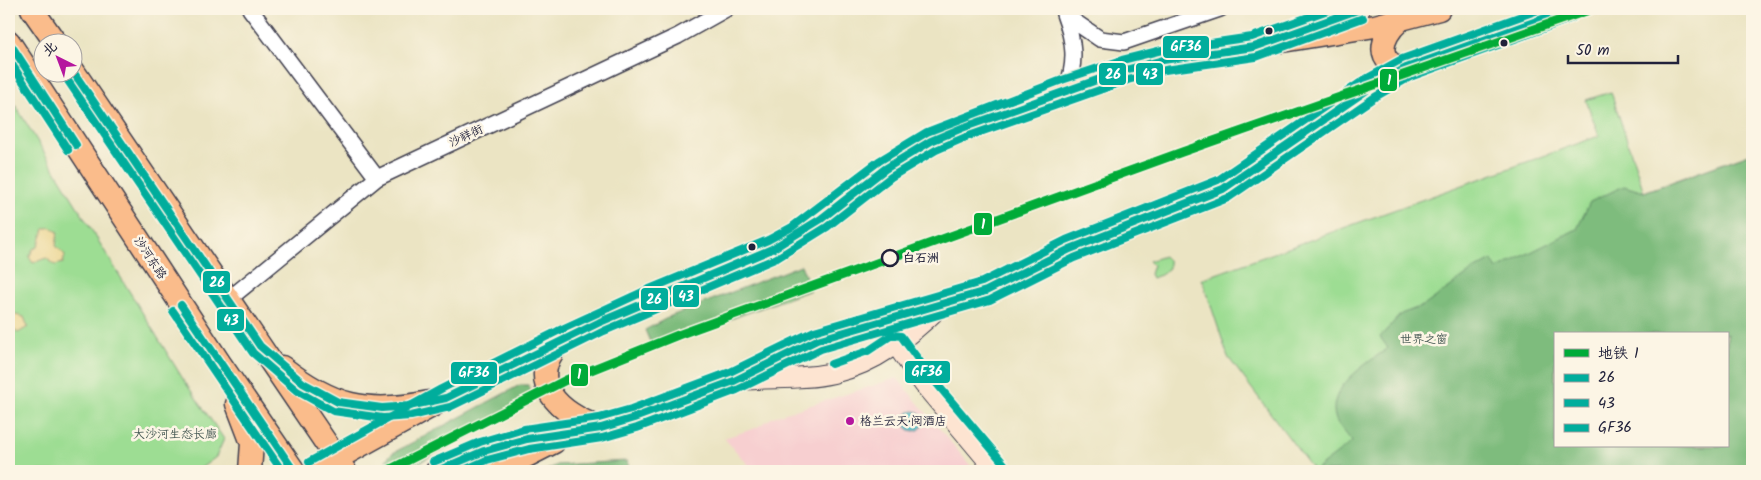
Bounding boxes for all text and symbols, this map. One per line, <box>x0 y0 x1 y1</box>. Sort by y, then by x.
unlabelled marker <box>1264 26 1274 36</box>
north arrow <box>32 32 82 82</box>
scale bar <box>1568 32 1678 64</box>
line badge: GF36 <box>1162 35 1210 59</box>
text: 北 <box>37 36 63 62</box>
text: GF36 <box>1170 36 1202 58</box>
unlabelled marker <box>1499 38 1509 48</box>
text: 50 m <box>1576 39 1610 63</box>
line badge: 26 <box>1098 62 1127 86</box>
line badge: 43 <box>1135 62 1164 86</box>
text: 26 <box>1105 64 1121 86</box>
text: 43 <box>1142 64 1158 86</box>
line badge: 1 <box>1379 68 1398 92</box>
text: 1 <box>1387 70 1392 92</box>
street label: 沙祥街 <box>446 120 486 152</box>
line badge: 1 <box>973 212 993 236</box>
text: 1 <box>981 214 986 236</box>
street label: 沙河东路 <box>129 233 171 283</box>
unlabelled marker <box>747 242 757 252</box>
marker: 白石洲 <box>881 249 899 267</box>
place label: 白石洲 <box>903 249 939 268</box>
line badge: 26 <box>202 270 231 294</box>
text: 26 <box>209 272 225 294</box>
line badge: 43 <box>672 284 700 308</box>
text: 43 <box>678 286 694 308</box>
line badge: 26 <box>640 287 669 311</box>
text: 26 <box>646 289 662 311</box>
line badge: 43 <box>216 308 245 332</box>
text: 43 <box>223 310 239 332</box>
park label: 世界之窗 <box>1400 330 1448 349</box>
legend <box>1554 332 1728 448</box>
text: 地铁 1 <box>1598 342 1639 366</box>
line badge: GF36 <box>904 360 951 384</box>
line badge: GF36 <box>450 361 498 385</box>
text: GF36 <box>911 361 943 383</box>
text: GF36 <box>458 362 490 384</box>
line badge: 1 <box>570 363 589 387</box>
text: 1 <box>577 364 582 386</box>
text: 26 <box>1598 366 1615 390</box>
text: 43 <box>1598 392 1615 416</box>
place label: 格兰云天·阅酒店 <box>860 412 947 431</box>
marker: 格兰云天·阅酒店 <box>844 415 856 427</box>
text: GF36 <box>1598 416 1632 440</box>
park label: 大沙河生态长廊 <box>133 425 217 444</box>

